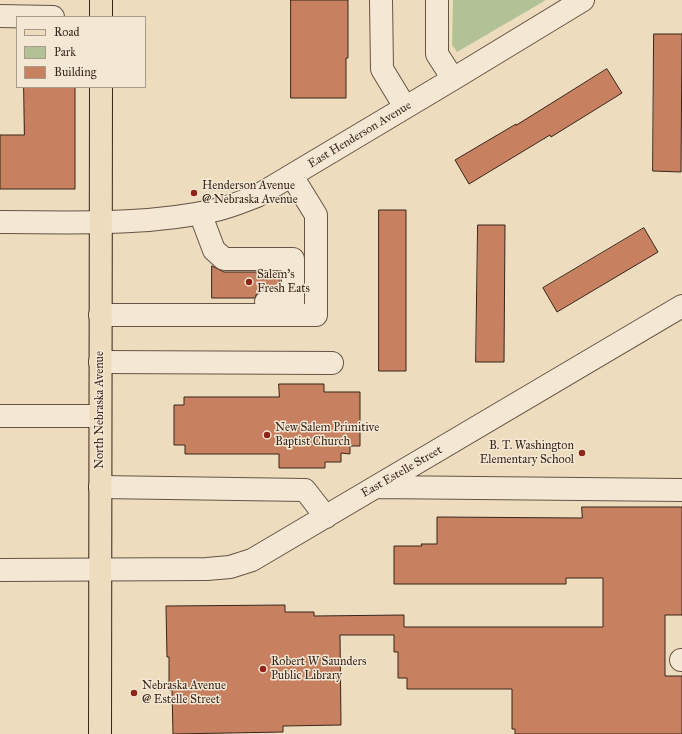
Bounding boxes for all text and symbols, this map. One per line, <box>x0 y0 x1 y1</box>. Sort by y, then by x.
legend <box>16 16 146 88</box>
text: Road <box>54 25 80 39</box>
text: Park <box>54 45 76 59</box>
text: Building <box>54 65 96 79</box>
street label: East Henderson Avenue <box>306 99 414 171</box>
place label: Henderson Avenue @ Nebraska Avenue <box>202 179 298 207</box>
marker: Henderson Avenue @ Nebraska Avenue <box>189 188 199 198</box>
place label: Salem's Fresh Eats <box>257 268 310 296</box>
marker: Salem's Fresh Eats <box>244 277 254 287</box>
street label: North Nebraska Avenue <box>93 351 107 469</box>
place label: New Salem Primitive Baptist Church <box>275 421 379 449</box>
marker: New Salem Primitive Baptist Church <box>262 430 272 440</box>
place label: B. T. Washington Elementary School <box>480 439 574 467</box>
street label: East Estelle Street <box>359 443 445 501</box>
marker: B. T. Washington Elementary School <box>577 448 587 458</box>
place label: Robert W Saunders Public Library <box>271 655 366 683</box>
marker: Robert W Saunders Public Library <box>258 664 268 674</box>
place label: Nebraska Avenue @ Estelle Street <box>142 679 226 707</box>
marker: Nebraska Avenue @ Estelle Street <box>129 688 139 698</box>

